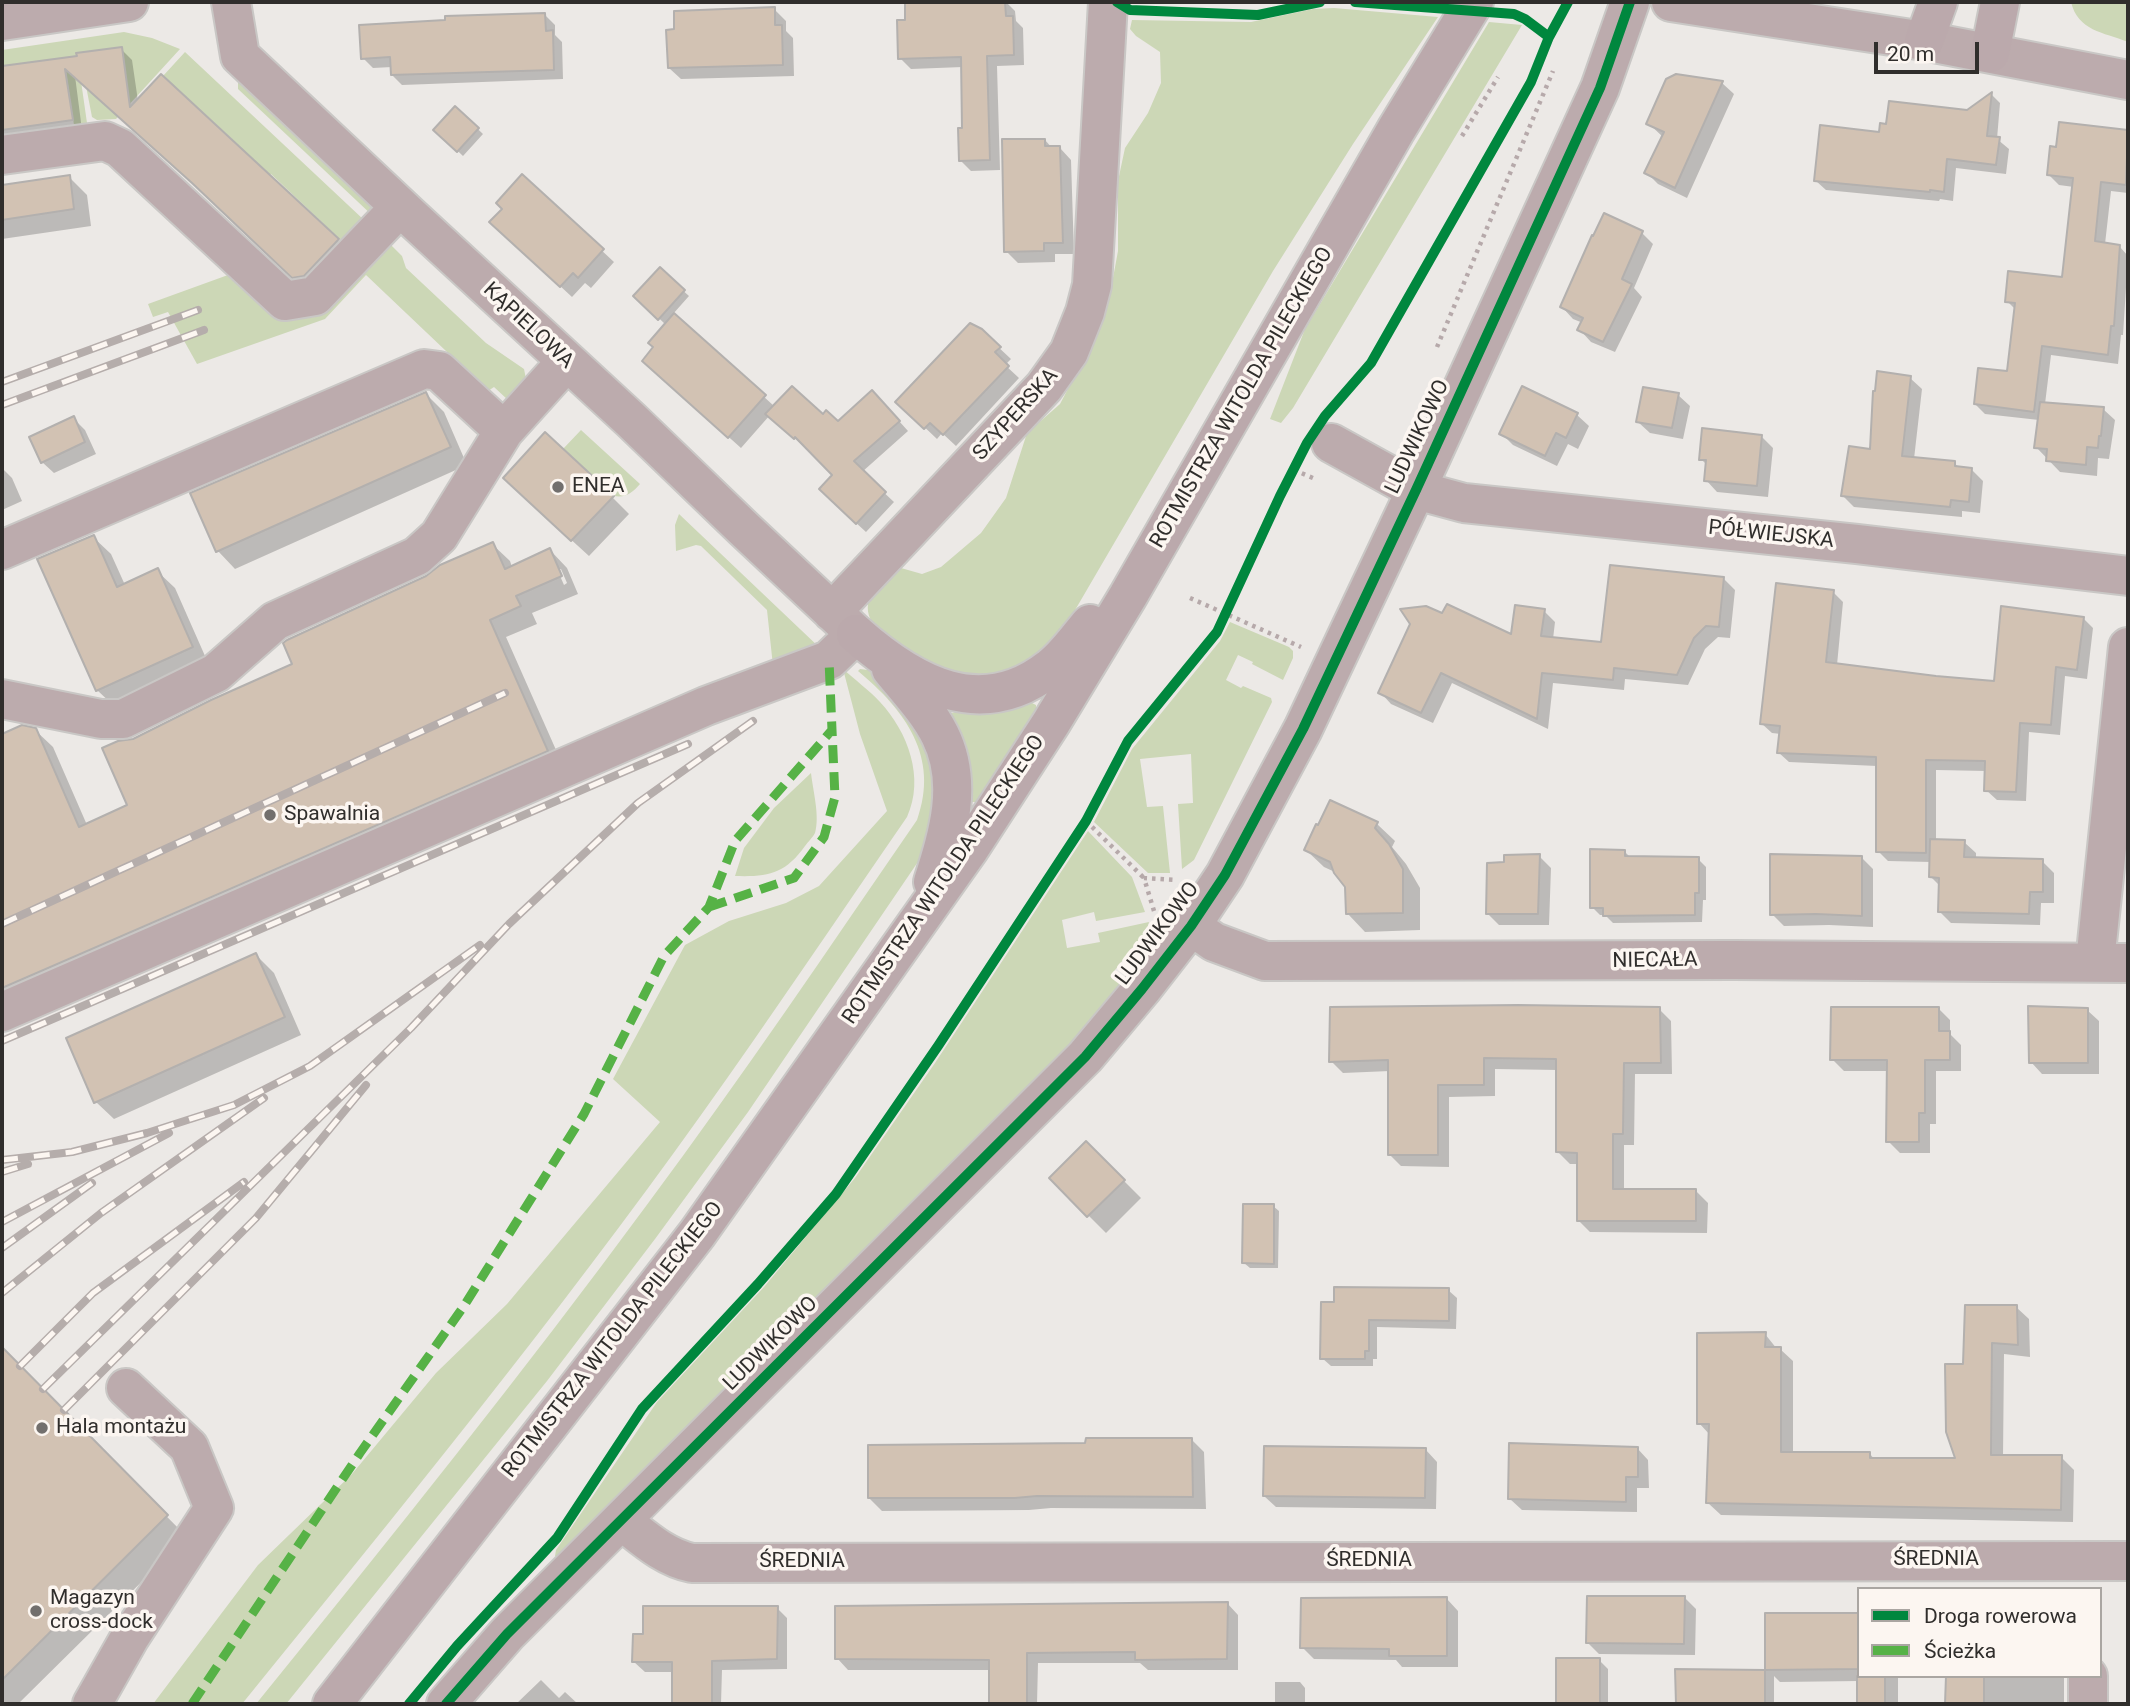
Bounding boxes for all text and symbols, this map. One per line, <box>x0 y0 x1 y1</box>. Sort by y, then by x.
scale bar <box>1878 28 1983 72</box>
text: 20 m <box>1887 42 1934 66</box>
street label: ROTMISTRZA WITOLDA PILECKIEGO <box>1145 243 1339 553</box>
street label: KĄPIELOWA <box>477 278 579 374</box>
street label: SZYPERSKA <box>968 364 1064 466</box>
street label: LUDWIKOWO <box>1381 376 1455 498</box>
place label: ENEA <box>572 474 625 500</box>
marker: ENEA <box>550 479 566 495</box>
street label: PÓŁWIEJSKA <box>1707 516 1835 554</box>
street label: ROTMISTRZA WITOLDA PILECKIEGO <box>838 731 1050 1029</box>
place label: Spawalnia <box>284 802 380 828</box>
marker: Spawalnia <box>262 807 278 823</box>
street label: LUDWIKOWO <box>1111 877 1205 991</box>
street label: NIECAŁA <box>1612 948 1698 974</box>
street label: ROTMISTRZA WITOLDA PILECKIEGO <box>497 1197 729 1483</box>
street label: LUDWIKOWO <box>719 1292 823 1396</box>
place label: Hala montażu <box>56 1415 186 1441</box>
marker: Hala montażu <box>34 1420 50 1436</box>
street label: ŚREDNIA <box>1893 1547 1979 1573</box>
street label: ŚREDNIA <box>1326 1548 1412 1574</box>
street label: ŚREDNIA <box>759 1549 845 1575</box>
place label: Magazyn cross-dock <box>50 1586 153 1636</box>
legend <box>1857 1587 2102 1678</box>
marker: Magazyn cross-dock <box>28 1603 44 1619</box>
text: Droga rowerowa <box>1924 1604 2077 1628</box>
text: Ścieżka <box>1924 1639 1996 1663</box>

